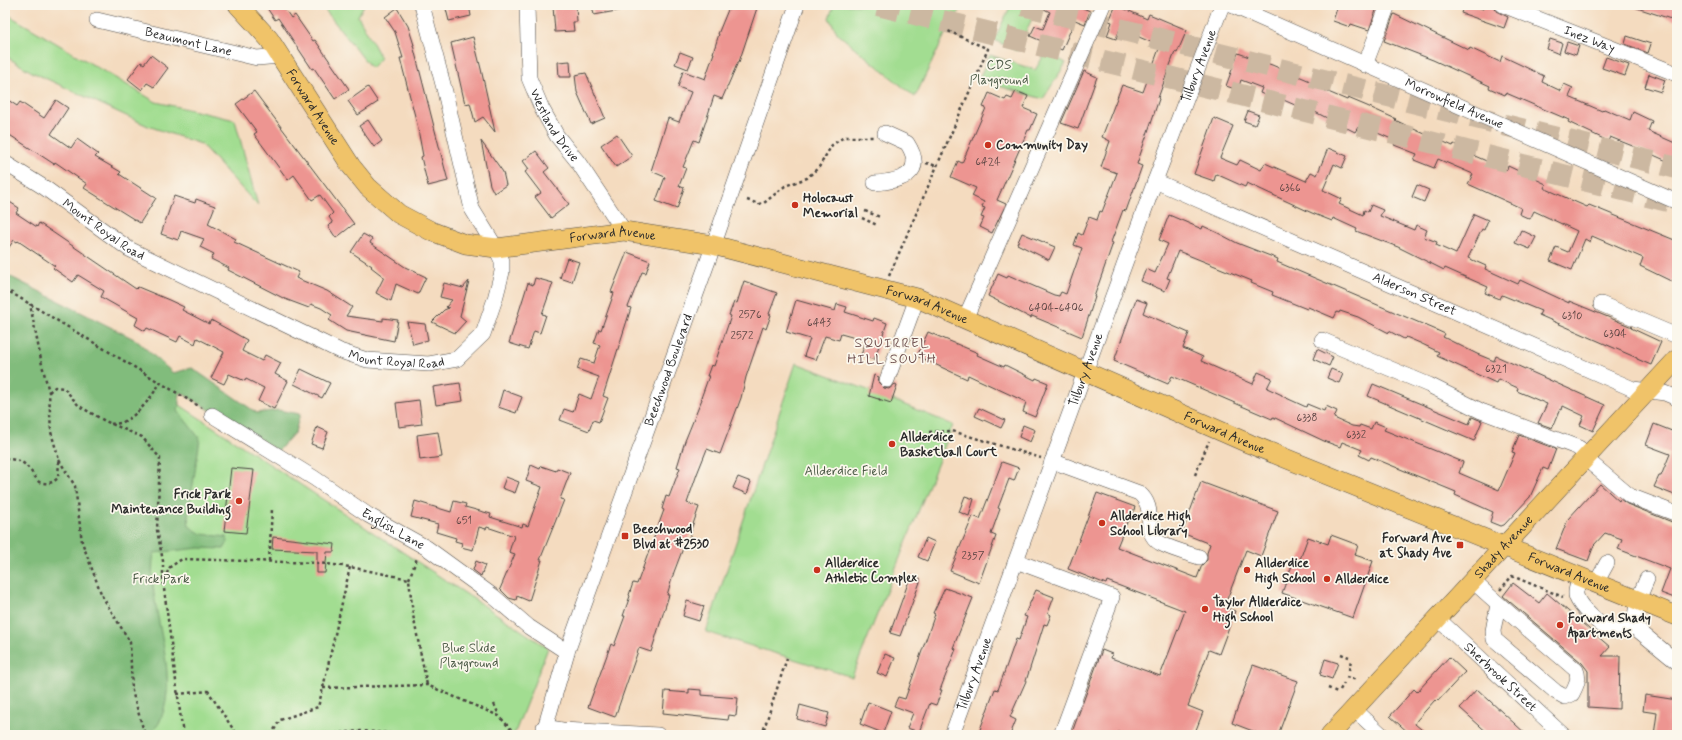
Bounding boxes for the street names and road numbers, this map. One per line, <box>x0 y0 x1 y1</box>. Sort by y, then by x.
street label: Inez Way <box>1561 21 1618 57</box>
street label: Beaumont Lane <box>143 23 234 60</box>
street label: Tilbury Avenue <box>1177 27 1220 105</box>
street label: Forward Avenue <box>282 66 344 148</box>
street label: Morrowfield Avenue <box>1402 74 1506 133</box>
street label: Westland Drive <box>526 86 583 165</box>
street label: Mount Royal Road <box>59 195 147 264</box>
street label: Forward Avenue <box>568 222 657 247</box>
street label: Alderson Street <box>1370 268 1459 320</box>
street label: Forward Avenue <box>884 282 971 328</box>
street label: Beechwood Boulevard <box>641 312 697 429</box>
street label: Tilbury Avenue <box>1065 331 1107 409</box>
street label: Mount Royal Road <box>346 346 446 373</box>
street label: Forward Avenue <box>1181 408 1268 458</box>
street label: English Lane <box>358 504 428 554</box>
street label: Shady Avenue <box>1470 512 1537 582</box>
street label: Forward Avenue <box>1526 548 1613 597</box>
street label: Tilbury Avenue <box>953 635 996 713</box>
street label: Sherbrook Street <box>1460 639 1541 715</box>

